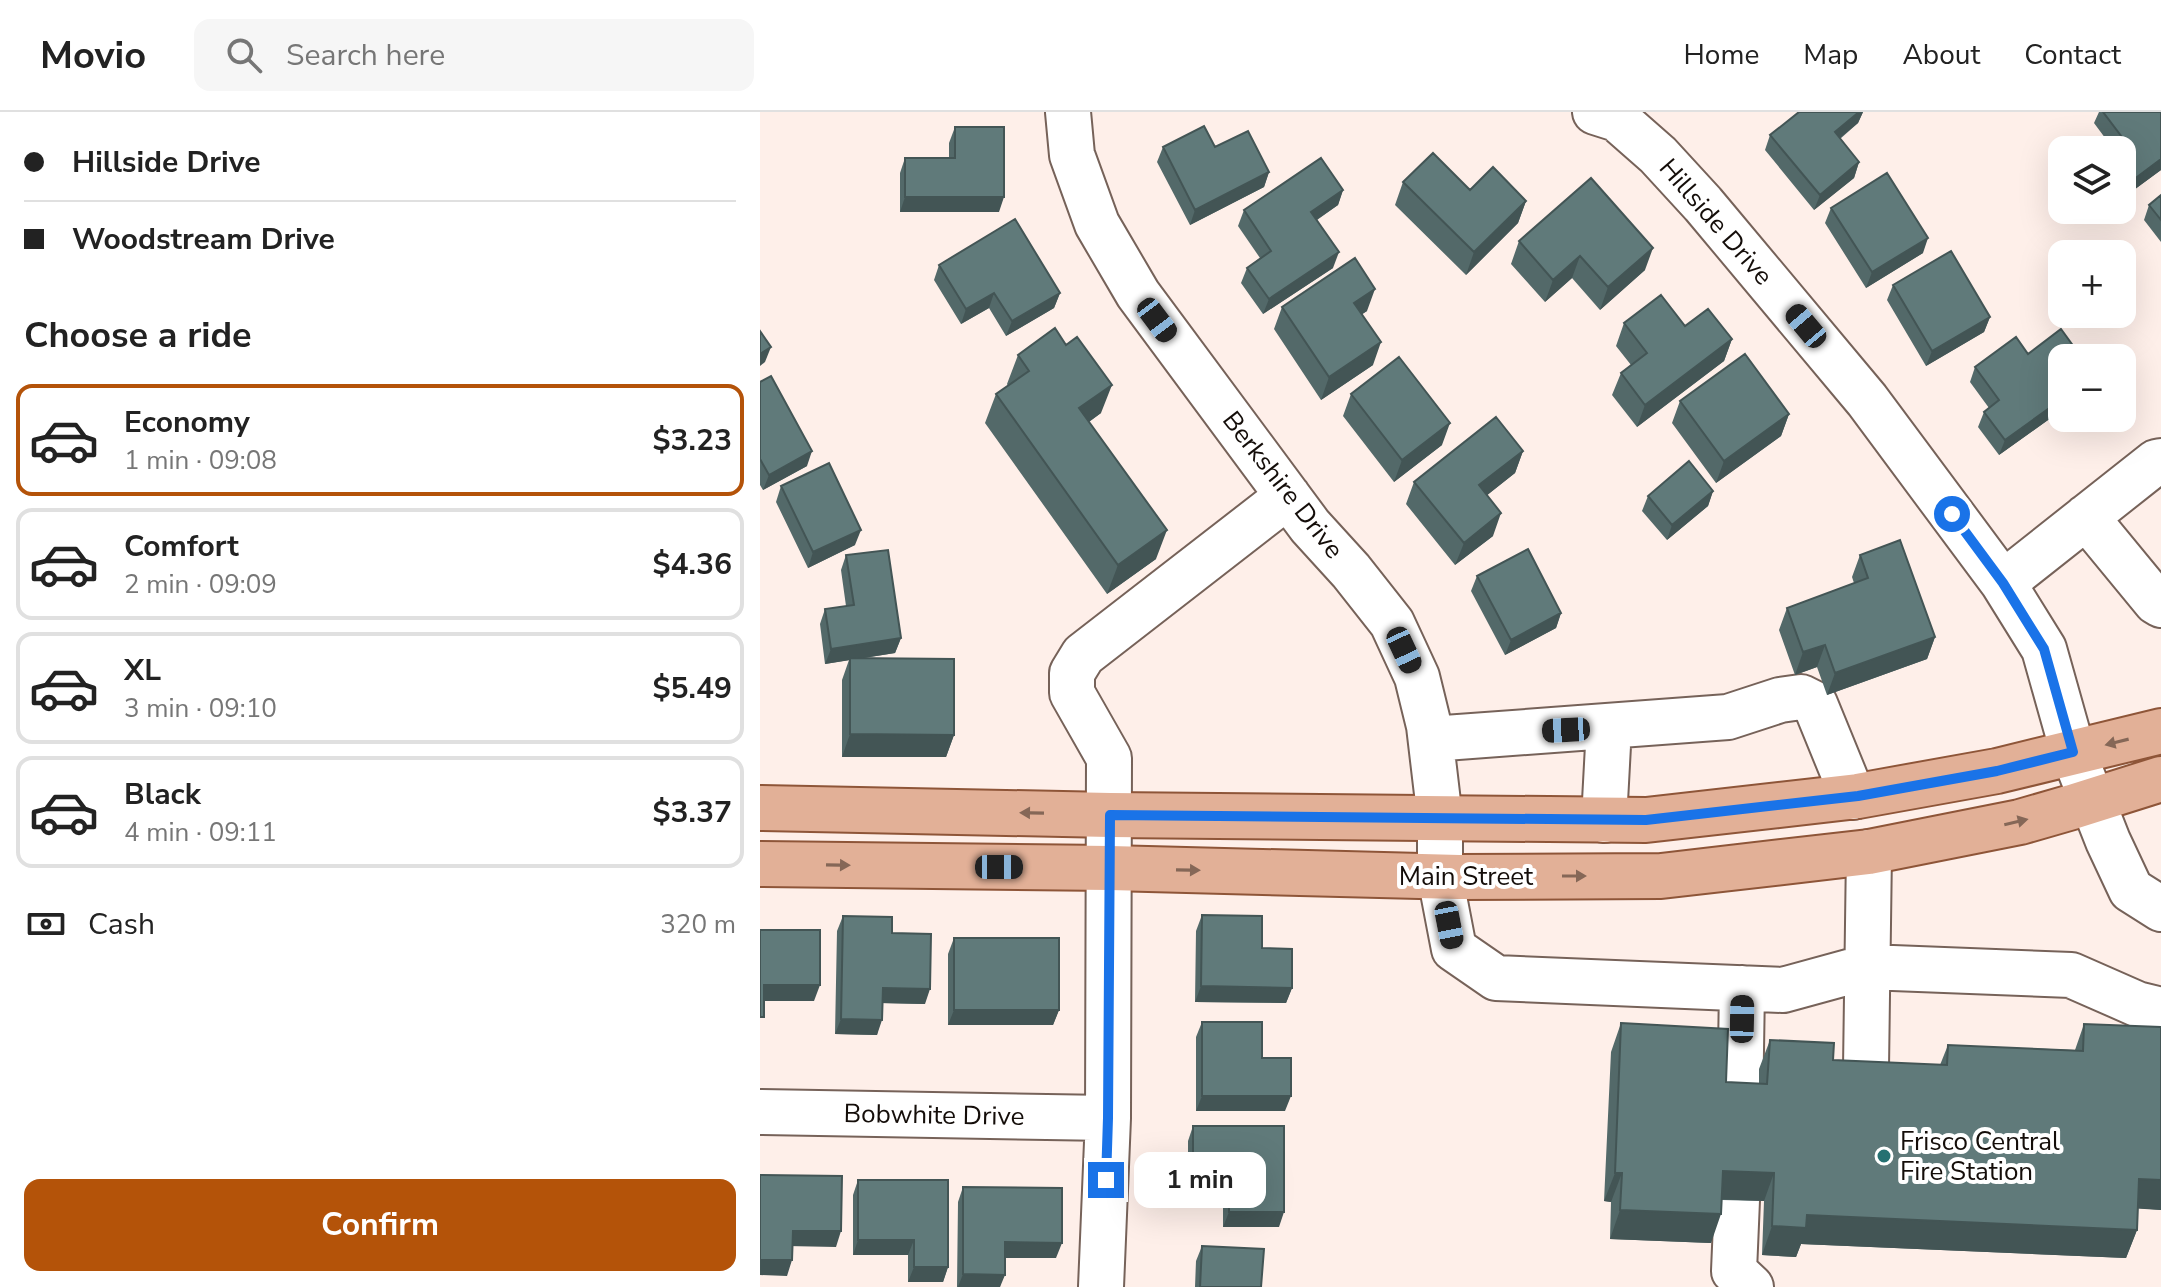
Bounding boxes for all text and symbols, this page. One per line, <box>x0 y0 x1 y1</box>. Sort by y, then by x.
search box <box>194 19 754 91</box>
text: Movio <box>40 30 146 81</box>
icon: search <box>222 33 266 77</box>
text: Search here <box>286 35 445 76</box>
text: Home <box>1684 36 1759 74</box>
text: Map <box>1803 36 1858 74</box>
text: About <box>1902 36 1980 74</box>
text: Contact <box>2024 36 2121 74</box>
map controls <box>2048 136 2136 432</box>
button: layers <box>2048 136 2136 224</box>
text: Hillside Drive <box>72 142 261 183</box>
street label: Hillside Drive <box>1651 151 1781 293</box>
text: Woodstream Drive <box>72 219 335 260</box>
button: + <box>2048 240 2136 328</box>
car <box>1133 294 1181 346</box>
car <box>1781 300 1831 352</box>
text: Choose a ride <box>24 311 252 360</box>
button: − <box>2048 344 2136 432</box>
text: Economy <box>124 402 250 443</box>
icon: car <box>28 404 100 476</box>
street label: Berkshire Drive <box>1214 404 1352 566</box>
text: $3.23 <box>653 420 732 461</box>
text: 1 min · 09:08 <box>124 443 277 478</box>
route start <box>1934 496 1970 532</box>
text: Comfort <box>124 526 239 567</box>
icon: car <box>28 528 100 600</box>
text: $4.36 <box>653 544 732 585</box>
text: 2 min · 09:09 <box>124 567 277 602</box>
car <box>1383 623 1425 677</box>
text: XL <box>124 650 161 691</box>
icon: car <box>28 652 100 724</box>
text: $5.49 <box>653 668 732 709</box>
text: 3 min · 09:10 <box>124 691 277 726</box>
car <box>1541 717 1591 743</box>
one-way arrow <box>2104 736 2129 748</box>
text: Black <box>124 774 201 815</box>
icon: car <box>28 776 100 848</box>
text: $3.37 <box>653 792 732 833</box>
one-way arrow <box>1019 807 1044 820</box>
text: 4 min · 09:11 <box>124 815 277 850</box>
one-way arrow <box>2003 815 2028 828</box>
car <box>975 855 1023 879</box>
one-way arrow <box>826 859 851 871</box>
street label: Main Street <box>1399 859 1534 894</box>
one-way arrow <box>1176 864 1201 877</box>
one-way arrow <box>1562 870 1587 882</box>
car <box>1433 899 1465 951</box>
icon: cash <box>24 902 68 946</box>
text: Cash <box>88 904 155 945</box>
text: 320 m <box>660 907 736 942</box>
car <box>1730 995 1754 1043</box>
street label: Bobwhite Drive <box>843 1096 1025 1134</box>
place label: Frisco Central Fire Station <box>1900 1124 2060 1189</box>
marker: Frisco Central Fire Station <box>1875 1147 1893 1165</box>
callout: 1 min <box>1134 1152 1266 1208</box>
route end <box>1088 1162 1124 1198</box>
text: 1 min <box>1166 1162 1234 1197</box>
button: Confirm <box>24 1179 736 1271</box>

